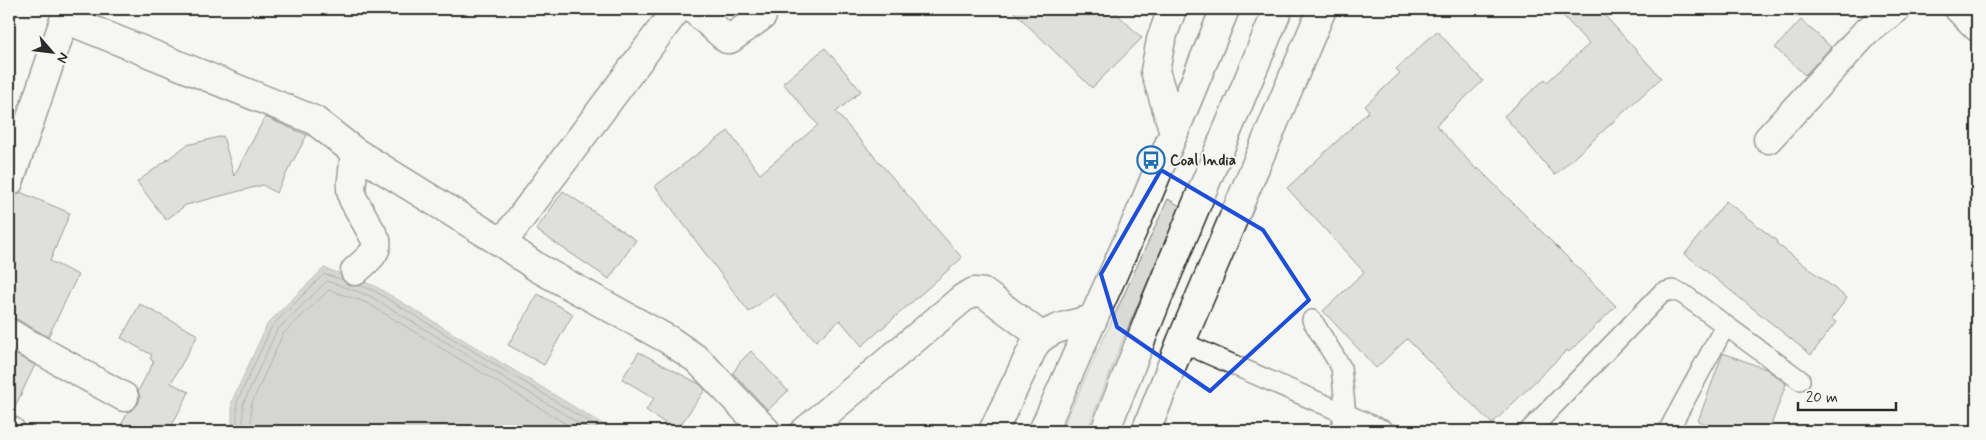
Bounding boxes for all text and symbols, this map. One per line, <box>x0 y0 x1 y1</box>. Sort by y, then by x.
north arrow <box>28 28 78 78</box>
text: N <box>52 49 73 66</box>
bus stop icon: Coal India <box>1136 145 1166 175</box>
place label: Coal India <box>1170 151 1236 171</box>
scale bar <box>1798 380 1896 412</box>
text: 20 m <box>1806 388 1838 408</box>

